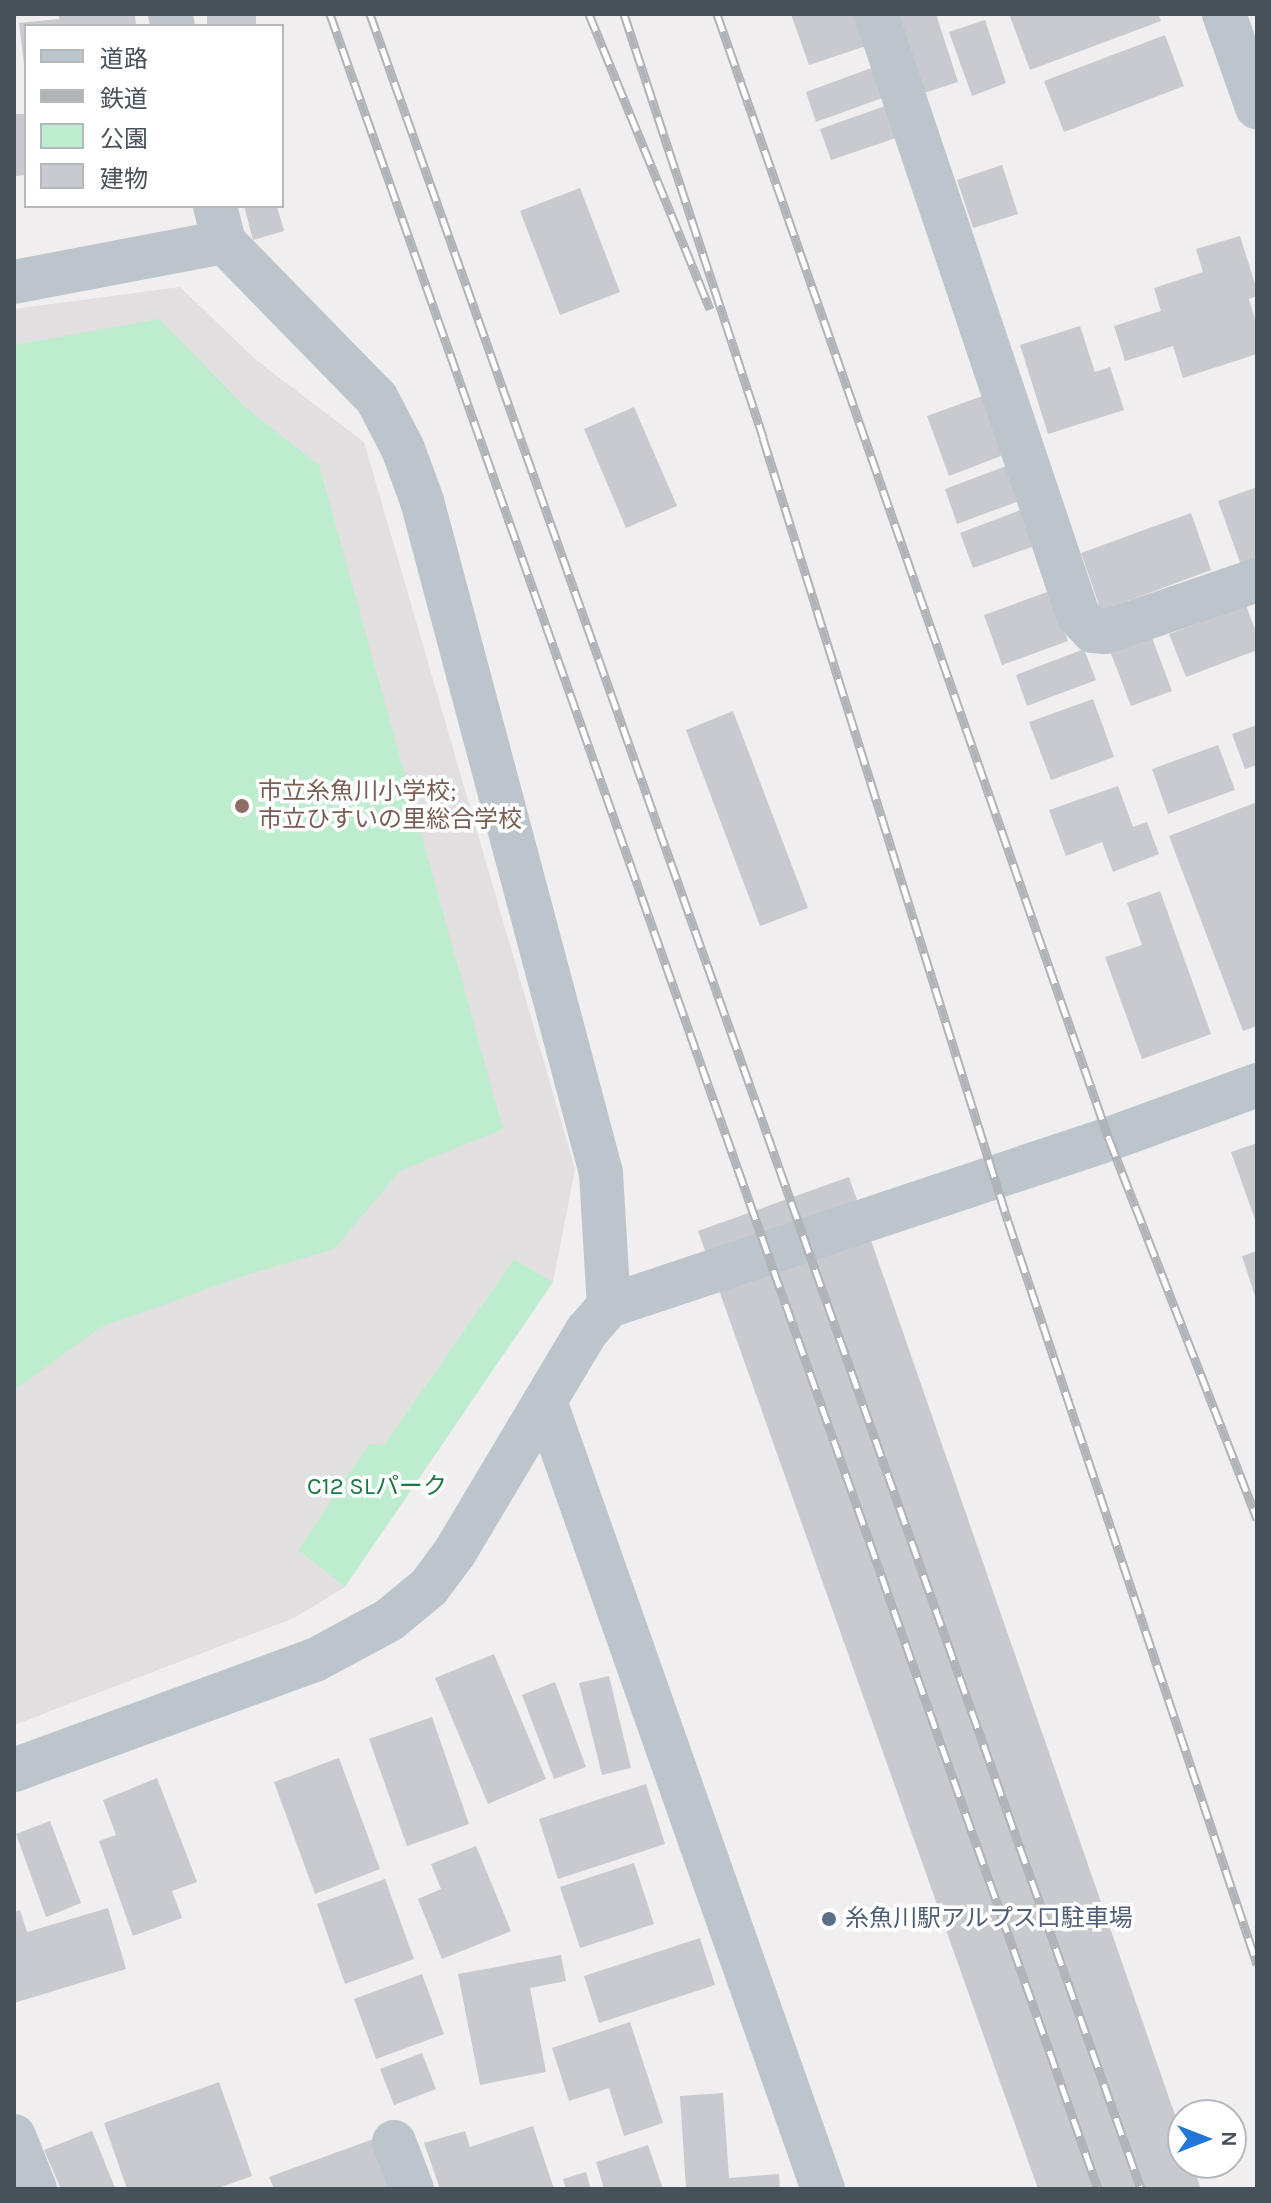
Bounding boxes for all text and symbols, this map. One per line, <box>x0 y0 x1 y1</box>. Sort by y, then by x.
legend <box>24 24 284 208</box>
text: 道路 <box>100 45 148 73</box>
text: 鉄道 <box>100 85 148 113</box>
text: 公園 <box>100 125 148 153</box>
text: 建物 <box>100 165 148 193</box>
place label: 市立糸魚川小学校; 市立ひすいの里総合学校 <box>258 778 522 834</box>
marker: 市立糸魚川小学校; 市立ひすいの里総合学校 <box>233 797 251 815</box>
park label: C12 SLパーク <box>307 1473 447 1501</box>
place label: 糸魚川駅アルプス口駐車場 <box>845 1905 1133 1933</box>
marker: 糸魚川駅アルプス口駐車場 <box>820 1910 838 1928</box>
north arrow <box>1167 2099 1247 2179</box>
text: N <box>1216 2131 1242 2147</box>

